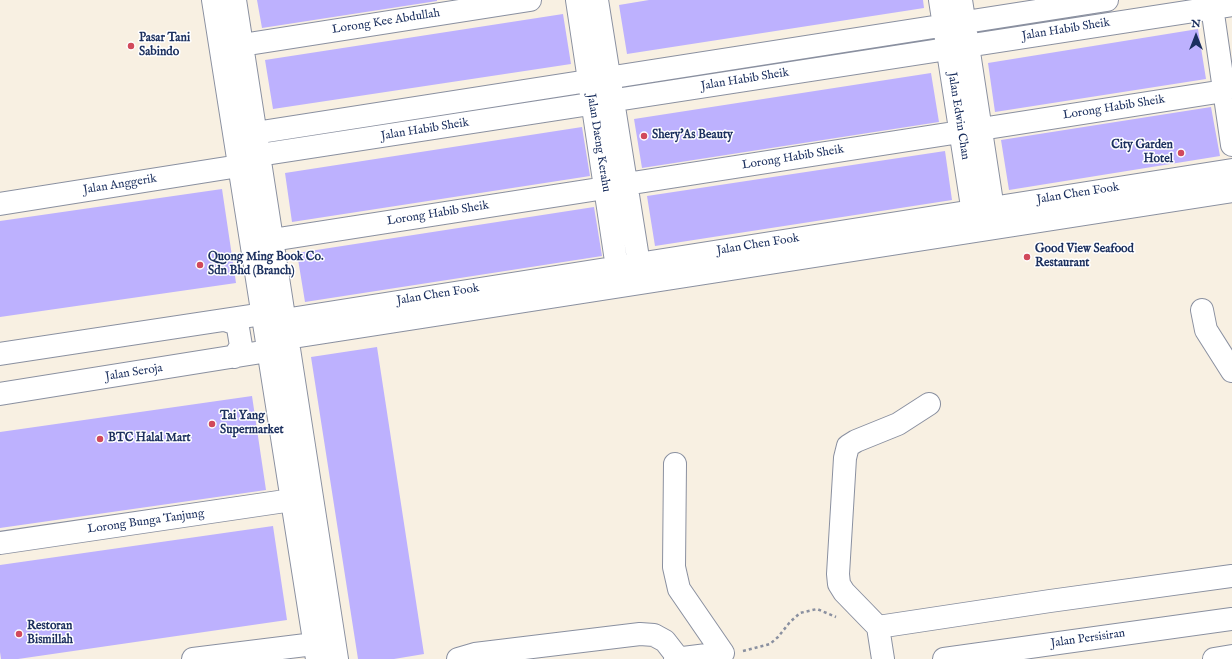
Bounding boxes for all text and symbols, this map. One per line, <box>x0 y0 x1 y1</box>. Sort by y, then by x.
street label: Lorong Kee Abdullah <box>331 6 441 38</box>
street label: Jalan Habib Sheik <box>1021 16 1111 44</box>
north arrow <box>1176 16 1216 56</box>
text: N <box>1191 17 1201 31</box>
place label: Pasar Tani Sabindo <box>139 32 190 60</box>
marker: Pasar Tani Sabindo <box>126 41 136 51</box>
street label: Jalan Habib Sheik <box>700 66 790 94</box>
street label: Jalan Edwin Chan <box>944 71 972 161</box>
street label: Jalan Daeng Kerahu <box>583 93 613 193</box>
street label: Lorong Habib Sheik <box>1062 93 1166 123</box>
street label: Jalan Habib Sheik <box>380 116 470 144</box>
place label: Shery'As Beauty <box>652 129 733 143</box>
marker: Shery'As Beauty <box>639 131 649 141</box>
place label: City Garden Hotel <box>1111 139 1173 167</box>
street label: Lorong Habib Sheik <box>741 143 845 173</box>
marker: City Garden Hotel <box>1176 148 1186 158</box>
street label: Jalan Anggerik <box>82 172 158 198</box>
street label: Jalan Chen Fook <box>1036 180 1120 208</box>
street label: Lorong Habib Sheik <box>386 199 490 229</box>
street label: Jalan Chen Fook <box>716 231 800 259</box>
place label: Good View Seafood Restaurant <box>1035 243 1134 271</box>
place label: Quong Ming Book Co. Sdn Bhd (Branch) <box>208 251 323 279</box>
marker: Good View Seafood Restaurant <box>1022 252 1032 262</box>
marker: Quong Ming Book Co. Sdn Bhd (Branch) <box>195 260 205 270</box>
street label: Jalan Chen Fook <box>396 281 480 309</box>
street label: Jalan Seroja <box>104 361 164 385</box>
place label: Tai Yang Supermarket <box>220 410 284 438</box>
marker: Tai Yang Supermarket <box>207 419 217 429</box>
place label: BTC Halal Mart <box>108 432 191 446</box>
marker: BTC Halal Mart <box>95 434 105 444</box>
street label: Lorong Bunga Tanjung <box>87 507 205 537</box>
place label: Restoran Bismillah <box>27 620 73 648</box>
street label: Jalan Persisiran <box>1050 627 1126 651</box>
marker: Restoran Bismillah <box>14 629 24 639</box>

